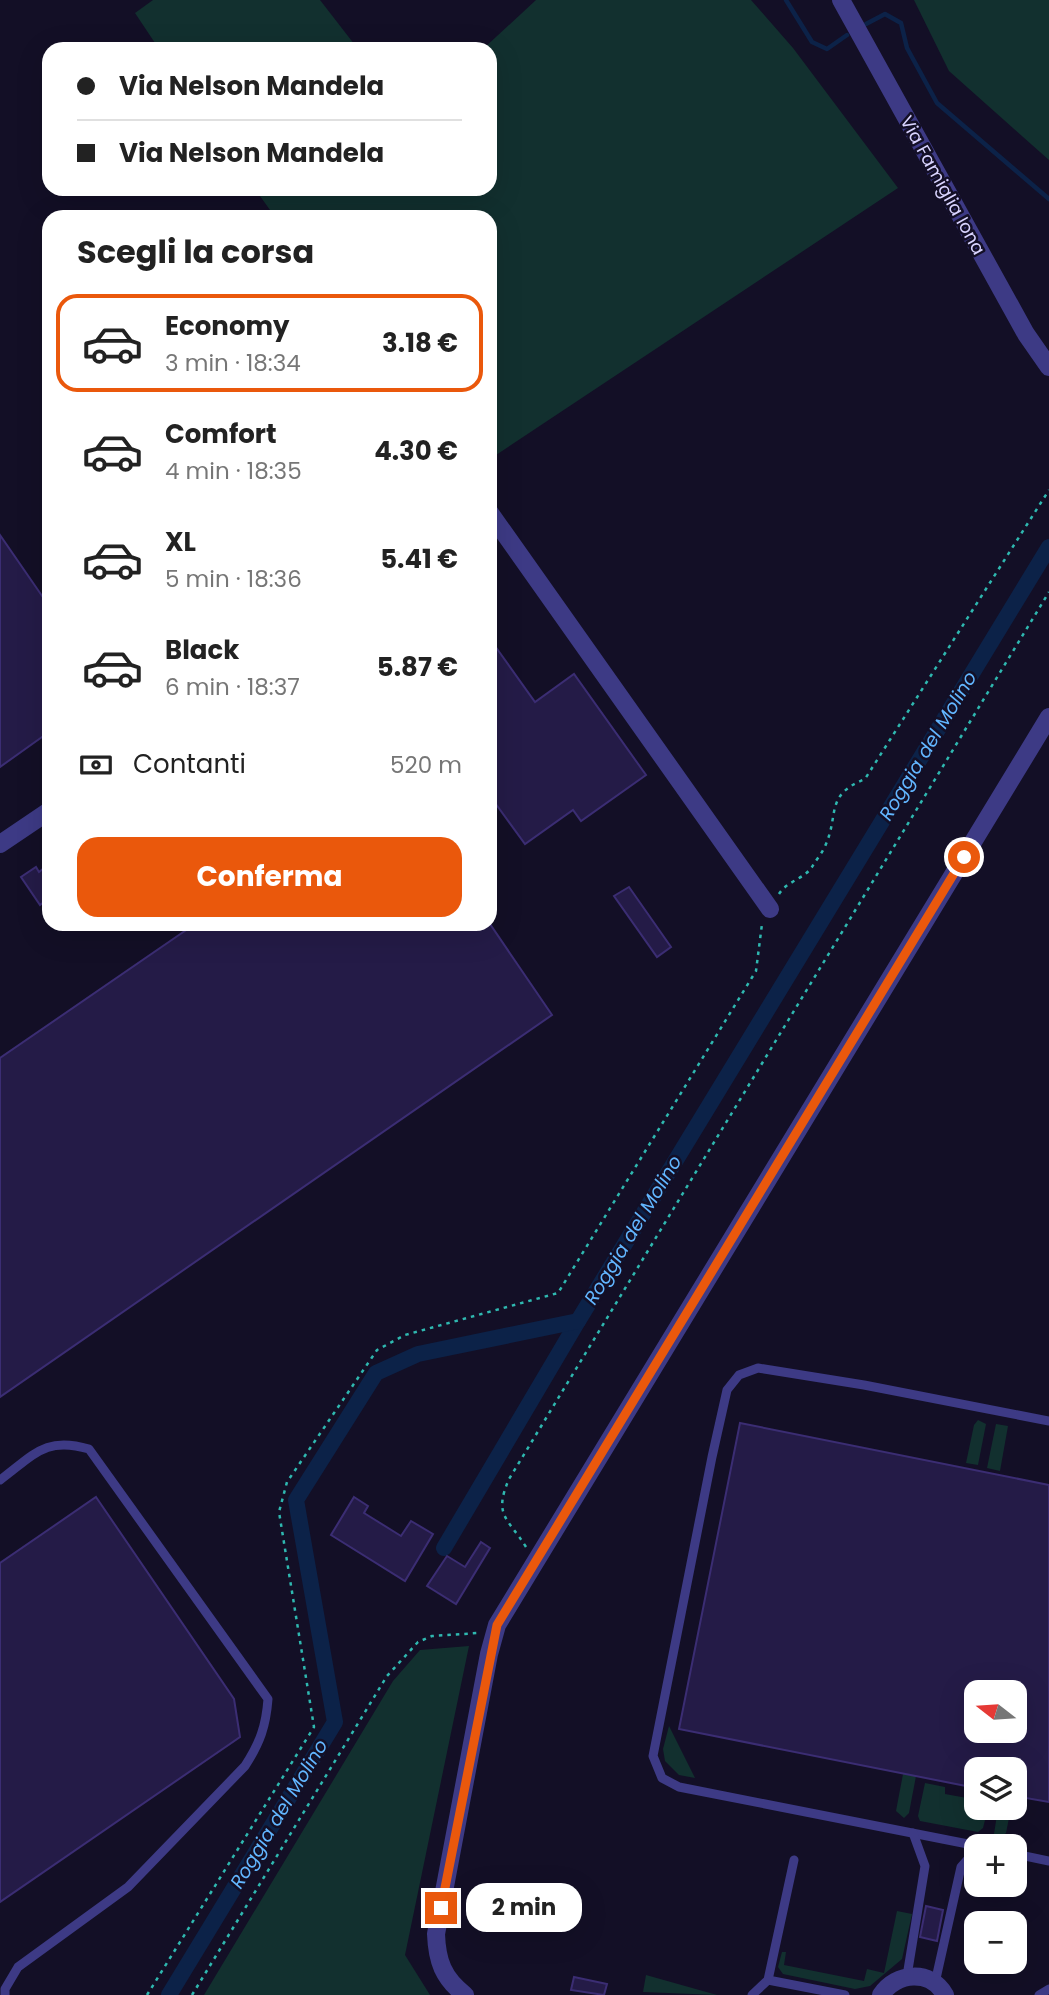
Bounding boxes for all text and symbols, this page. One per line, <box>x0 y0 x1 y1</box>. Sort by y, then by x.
text: Via Nelson Mandela <box>119 68 384 104</box>
street label: Via Famiglia Iona <box>894 111 992 259</box>
text: Via Nelson Mandela <box>119 135 384 171</box>
text: Scegli la corsa <box>77 229 314 274</box>
text: Economy <box>165 308 289 344</box>
icon: car <box>81 312 144 375</box>
text: 3.18 € <box>382 325 458 361</box>
text: 3 min · 18:34 <box>165 347 301 379</box>
text: Comfort <box>165 416 277 452</box>
icon: car <box>81 420 144 483</box>
text: 4.30 € <box>374 433 458 469</box>
text: 4 min · 18:35 <box>165 455 302 487</box>
text: XL <box>165 524 196 560</box>
icon: car <box>81 528 144 591</box>
text: 5.41 € <box>380 541 458 577</box>
text: 5 min · 18:36 <box>165 563 302 595</box>
text: Black <box>165 632 239 668</box>
icon: car <box>81 636 144 699</box>
text: 5.87 € <box>377 649 458 685</box>
water label: Roggia del Molino <box>873 666 983 826</box>
text: 6 min · 18:37 <box>165 671 300 703</box>
icon: cash <box>77 746 115 784</box>
text: Contanti <box>133 746 246 782</box>
text: 520 m <box>390 749 462 781</box>
button: Conferma <box>77 837 462 917</box>
route start <box>948 841 980 873</box>
water label: Roggia del Molino <box>578 1150 688 1310</box>
north arrow <box>964 1680 1027 1743</box>
map controls <box>964 1680 1027 1974</box>
water label: Roggia del Molino <box>224 1734 334 1894</box>
button: layers <box>964 1757 1027 1820</box>
button: + <box>964 1834 1027 1897</box>
callout: 2 min <box>466 1884 581 1932</box>
text: 2 min <box>492 1891 556 1923</box>
route end <box>425 1892 457 1924</box>
button: − <box>964 1911 1027 1974</box>

